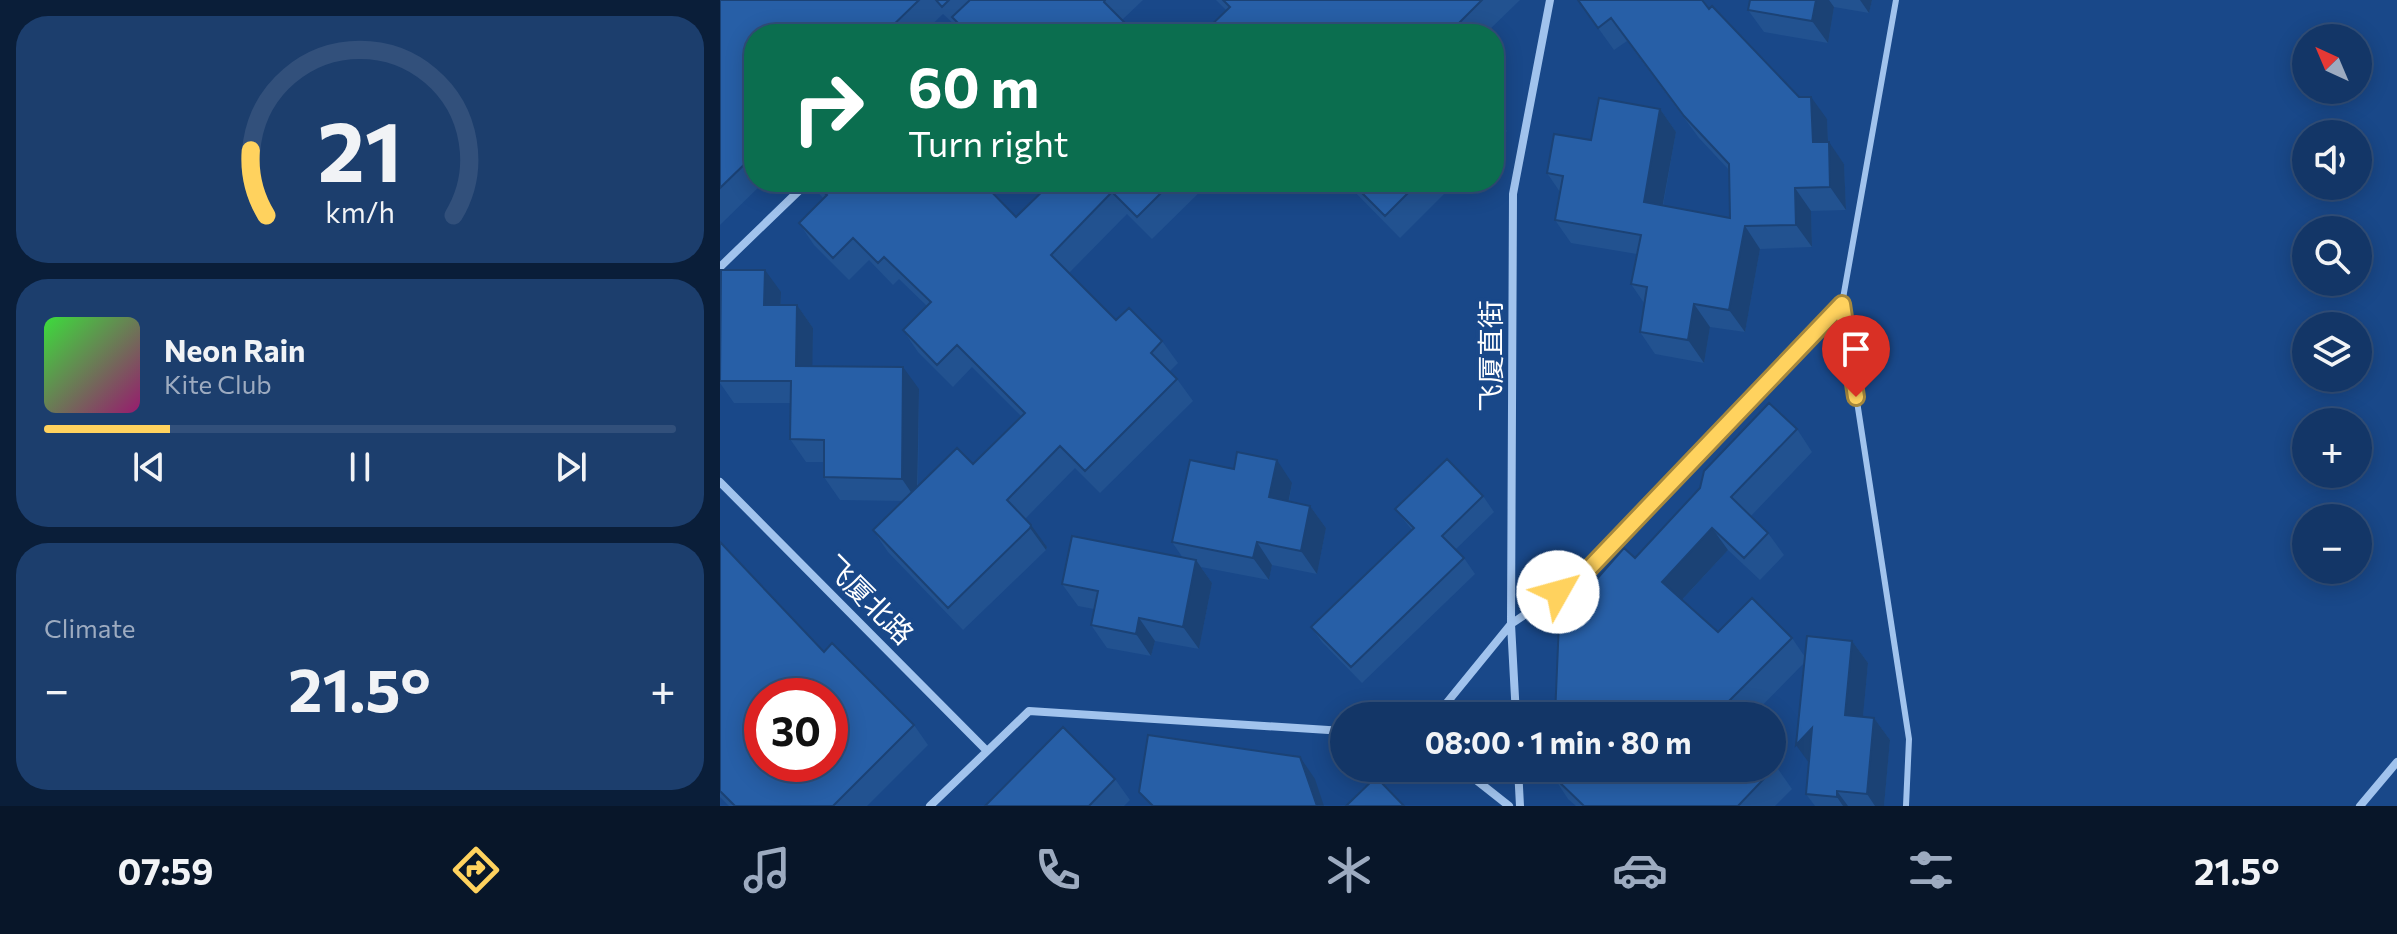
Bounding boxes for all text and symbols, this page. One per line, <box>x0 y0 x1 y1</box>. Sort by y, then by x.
north arrow <box>2292 24 2372 104</box>
map controls <box>2292 24 2372 584</box>
text: 60 m <box>908 51 1039 120</box>
icon: right <box>776 56 880 160</box>
text: 21 <box>318 96 402 198</box>
text: Turn right <box>908 120 1069 164</box>
button: sound <box>2292 120 2372 200</box>
text: km/h <box>325 194 395 229</box>
button: search <box>2292 216 2372 296</box>
street label: 飞厦直街 <box>1473 300 1507 412</box>
button: layers <box>2292 312 2372 392</box>
pin <box>1822 315 1890 397</box>
icon: arrive <box>1834 327 1878 371</box>
text: Neon Rain <box>164 331 305 368</box>
text: Kite Club <box>164 368 272 399</box>
button: + <box>2292 408 2372 488</box>
icon: previous <box>127 445 171 489</box>
icon: pause <box>338 445 382 489</box>
icon: next <box>549 445 593 489</box>
button: − <box>2292 504 2372 584</box>
street label: 飞厦北路 <box>818 548 921 651</box>
position arrow <box>1516 550 1600 634</box>
text: Climate <box>44 612 136 643</box>
text: 21.5° <box>288 651 431 724</box>
text: − <box>44 661 69 715</box>
text: + <box>650 661 676 715</box>
speed limit sign: 30 <box>744 678 848 782</box>
text: 08:00 · 1 min · 80 m <box>1425 723 1691 760</box>
icon: directions <box>448 842 504 898</box>
icon: music <box>739 842 795 898</box>
icon: phone <box>1030 842 1086 898</box>
icon: climate <box>1321 842 1377 898</box>
icon: car <box>1612 842 1668 898</box>
icon: filters <box>1903 842 1959 898</box>
text: 07:59 <box>117 848 214 892</box>
text: 21.5° <box>2194 848 2280 892</box>

